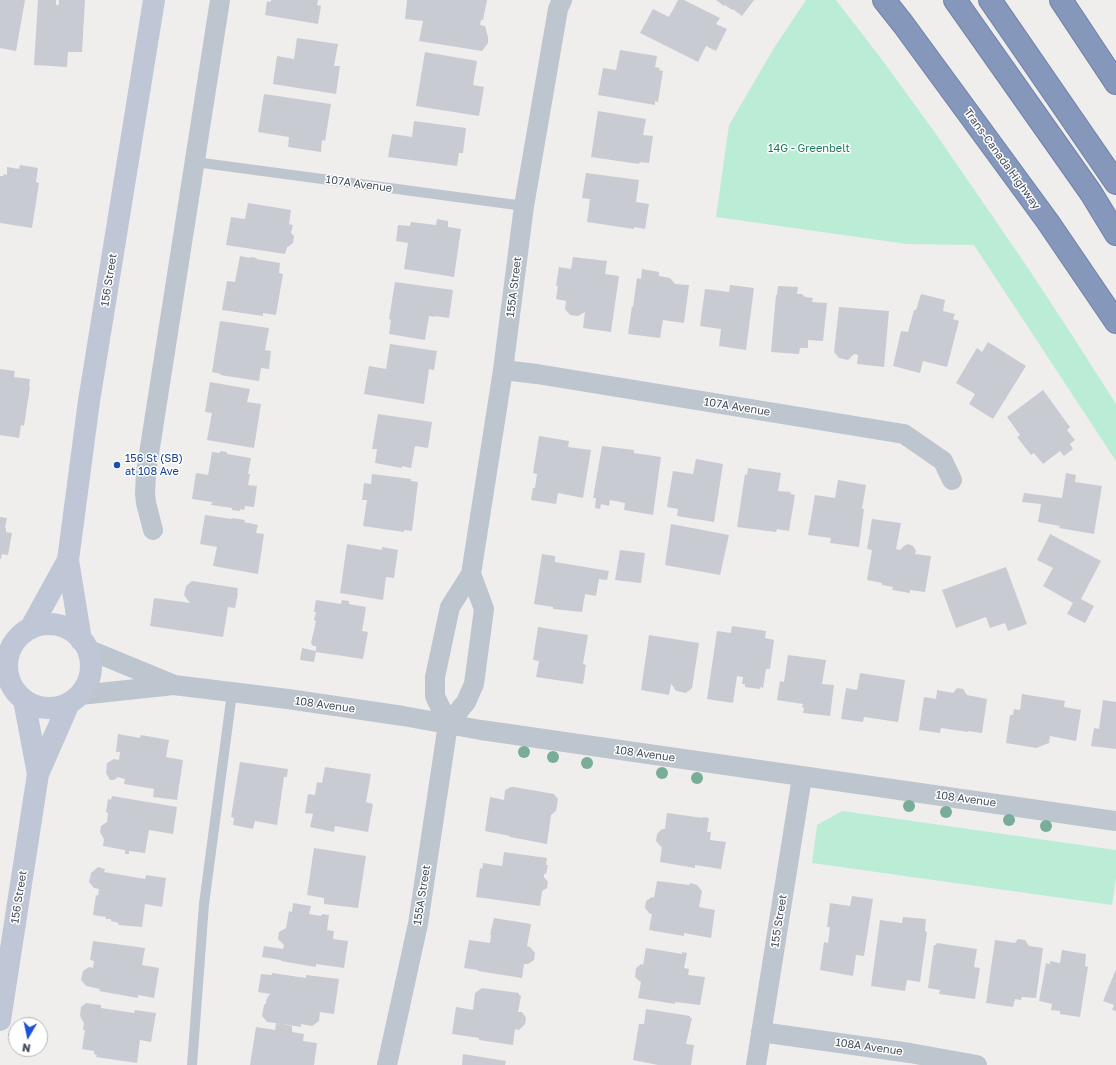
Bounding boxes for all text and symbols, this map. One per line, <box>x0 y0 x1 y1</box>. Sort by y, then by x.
street label: Trans-Canada Highway <box>961 106 1043 212</box>
park label: 14G - Greenbelt <box>768 142 850 156</box>
street label: 107A Avenue <box>325 173 393 195</box>
street label: 156 Street <box>98 252 120 308</box>
street label: 155A Street <box>504 256 524 318</box>
street label: 107A Avenue <box>703 395 771 419</box>
place label: 156 St (SB) at 108 Ave <box>125 452 183 478</box>
marker: 156 St (SB) at 108 Ave <box>112 460 122 470</box>
street label: 108 Avenue <box>294 694 356 716</box>
street label: 108 Avenue <box>614 743 676 765</box>
street label: 108 Avenue <box>935 788 997 810</box>
street label: 155A Street <box>411 864 433 926</box>
street label: 156 Street <box>8 869 30 925</box>
street label: 155 Street <box>768 894 790 948</box>
north arrow <box>8 1017 48 1057</box>
street label: 108A Avenue <box>835 1036 903 1058</box>
text: N <box>21 1041 31 1055</box>

